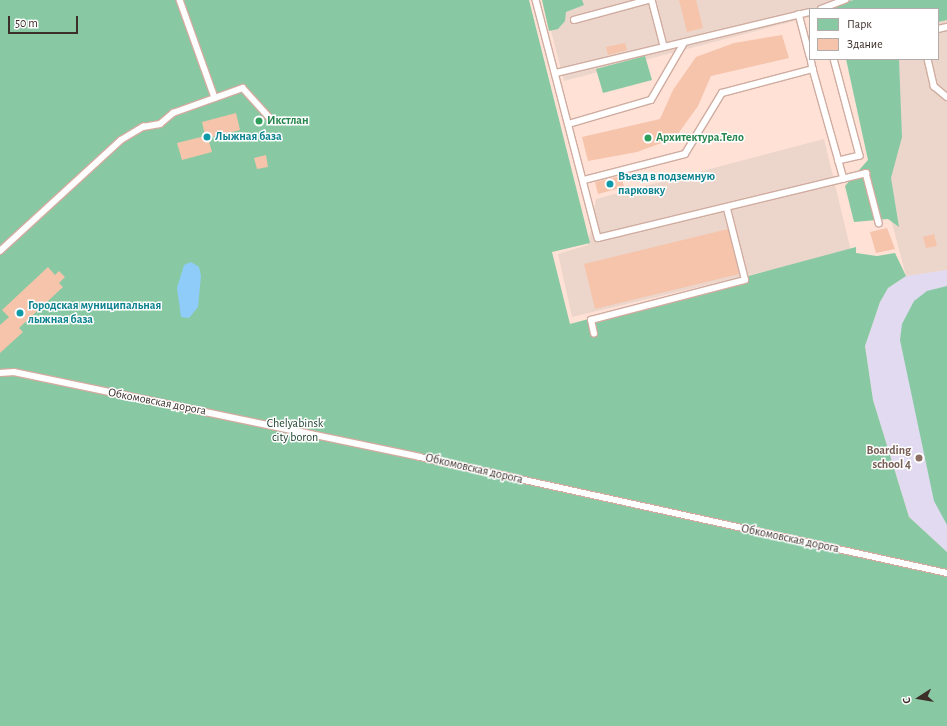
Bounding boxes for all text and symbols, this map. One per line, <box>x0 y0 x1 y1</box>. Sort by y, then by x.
scale bar <box>10 8 80 34</box>
legend <box>809 8 939 60</box>
text: 50 m <box>15 17 38 29</box>
text: Парк <box>847 18 872 30</box>
text: Здание <box>847 38 883 50</box>
place label: Икстлан <box>267 114 309 128</box>
marker: Икстлан <box>254 116 264 126</box>
place label: Лыжная база <box>215 130 282 144</box>
place label: Архитектура.Тело <box>656 131 744 145</box>
marker: Лыжная база <box>202 132 212 142</box>
marker: Архитектура.Тело <box>643 133 653 143</box>
place label: Въезд в подземную парковку <box>618 170 715 198</box>
marker: Въезд в подземную парковку <box>605 179 615 189</box>
place label: Городская муниципальная лыжная база <box>28 299 161 327</box>
marker: Городская муниципальная лыжная база <box>15 308 25 318</box>
street label: Обкомовская дорога <box>107 385 207 419</box>
park label: Chelyabinsk city boron <box>267 417 323 445</box>
place label: Boarding school 4 <box>867 444 911 472</box>
street label: Обкомовская дорога <box>424 451 524 487</box>
marker: Boarding school 4 <box>914 453 924 463</box>
street label: Обкомовская дорога <box>740 522 840 556</box>
north arrow <box>899 678 939 718</box>
text: С <box>901 696 913 705</box>

